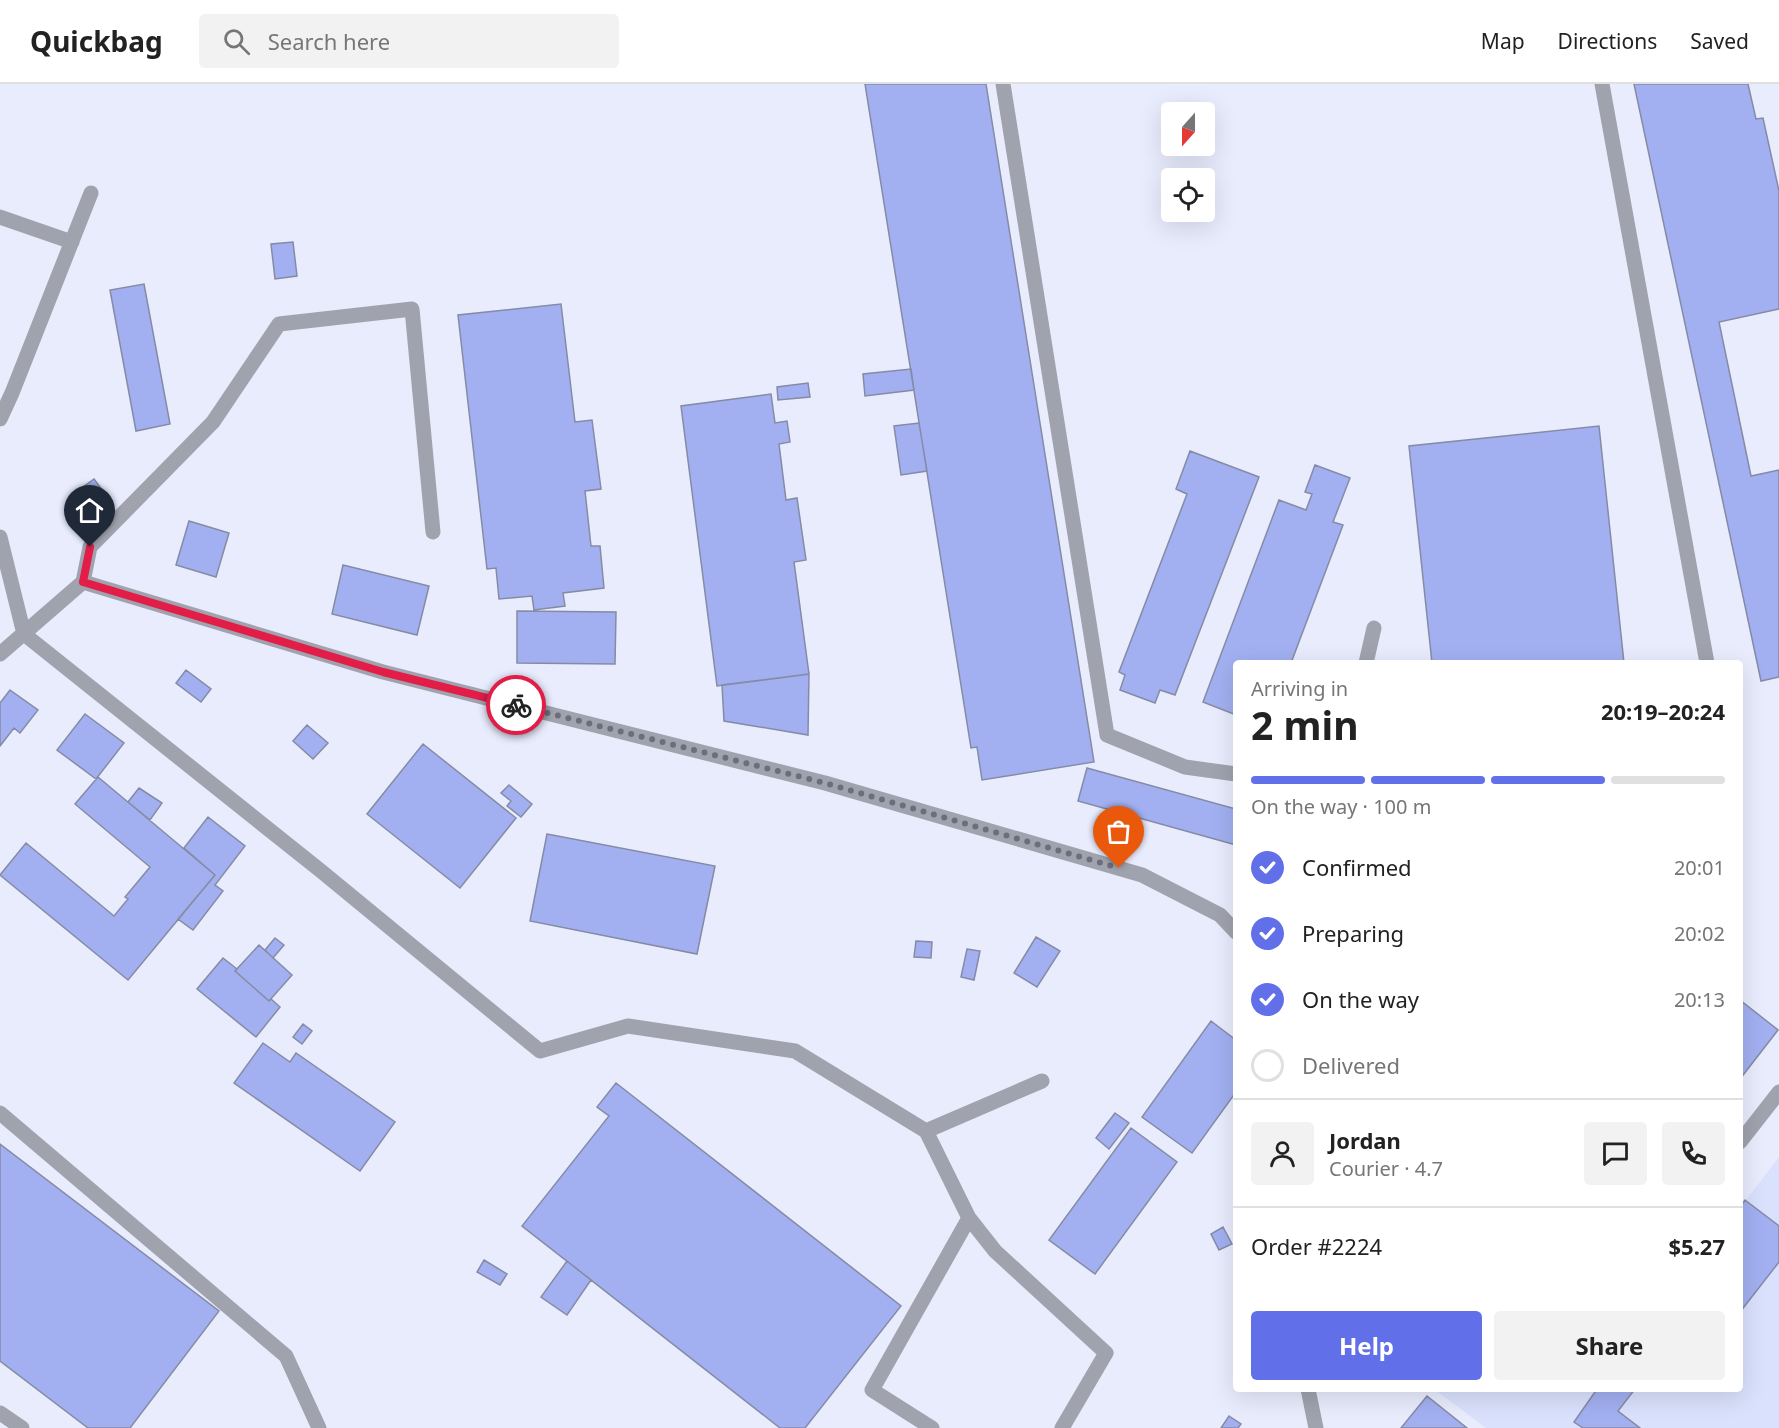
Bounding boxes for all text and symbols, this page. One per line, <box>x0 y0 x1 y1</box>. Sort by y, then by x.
search box <box>199 14 619 68</box>
text: Quickbag <box>30 22 163 60</box>
icon: search <box>220 25 253 58</box>
text: Search here <box>268 26 390 56</box>
text: Map <box>1481 27 1525 55</box>
text: Directions <box>1558 27 1657 55</box>
text: Saved <box>1690 27 1749 55</box>
north arrow <box>1161 102 1215 156</box>
map controls <box>1161 102 1215 222</box>
button: locate <box>1161 168 1215 222</box>
pin <box>64 485 115 547</box>
icon: home <box>73 494 106 527</box>
courier <box>486 675 546 735</box>
text: Arriving in <box>1251 675 1348 702</box>
icon: bike <box>500 689 533 722</box>
text: 20:19–20:24 <box>1601 696 1725 726</box>
text: 2 min <box>1251 698 1358 751</box>
text: On the way · 100 m <box>1251 793 1431 820</box>
pin <box>1093 806 1144 868</box>
icon: bag <box>1102 815 1135 848</box>
icon: check <box>1251 851 1284 884</box>
text: Confirmed <box>1302 852 1412 882</box>
text: 20:01 <box>1674 854 1725 881</box>
icon: check <box>1251 917 1284 950</box>
text: Preparing <box>1302 918 1404 948</box>
text: 20:02 <box>1674 920 1725 947</box>
icon: check <box>1251 983 1284 1016</box>
text: On the way <box>1302 984 1419 1014</box>
text: 20:13 <box>1674 986 1725 1013</box>
text: Delivered <box>1302 1050 1400 1080</box>
button: person <box>1251 1122 1314 1185</box>
button: chat <box>1584 1122 1647 1185</box>
button: phone <box>1662 1122 1725 1185</box>
text: Jordan <box>1329 1125 1401 1155</box>
text: Courier · 4.7 <box>1329 1155 1443 1182</box>
text: Order #2224 <box>1251 1231 1382 1261</box>
text: $5.27 <box>1668 1231 1725 1261</box>
button: Help <box>1251 1311 1482 1380</box>
button: Share <box>1494 1311 1725 1380</box>

